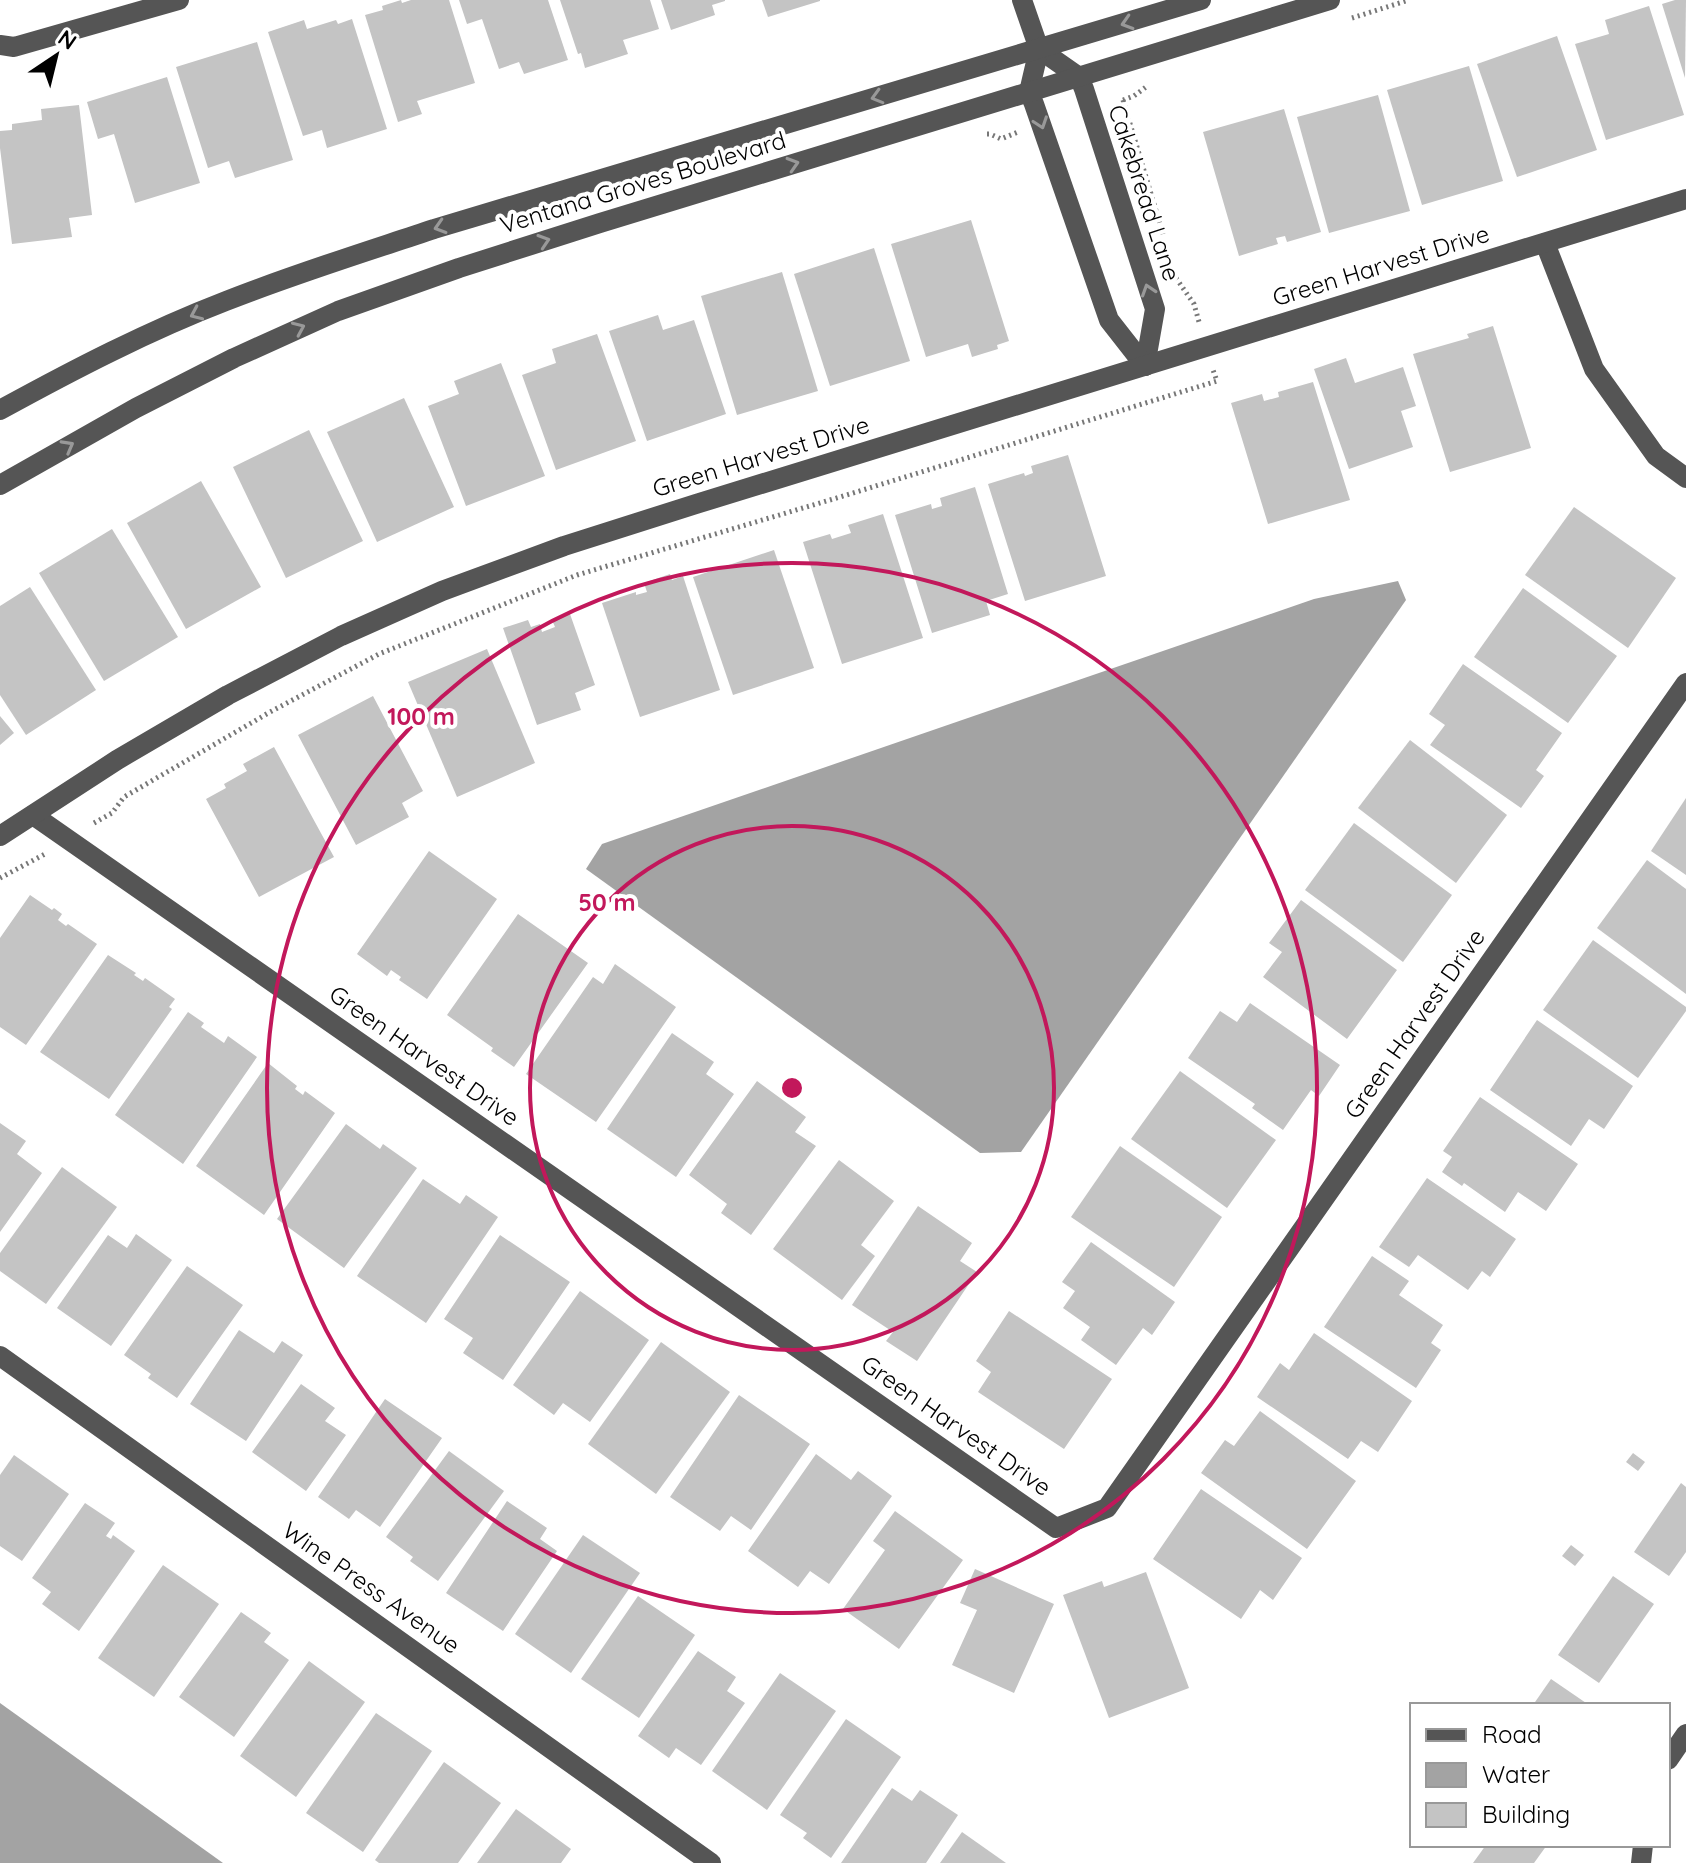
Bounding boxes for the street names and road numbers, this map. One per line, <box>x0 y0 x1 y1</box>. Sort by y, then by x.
street label: Cakebread Lane <box>1102 101 1188 285</box>
street label: Ventana Groves Boulevard <box>496 124 789 240</box>
street label: Green Harvest Drive <box>1269 218 1493 312</box>
street label: Green Harvest Drive <box>649 409 873 503</box>
street label: Green Harvest Drive <box>1337 923 1491 1124</box>
street label: Green Harvest Drive <box>324 978 525 1132</box>
street label: Green Harvest Drive <box>856 1348 1057 1502</box>
street label: Wine Press Avenue <box>277 1515 466 1660</box>

